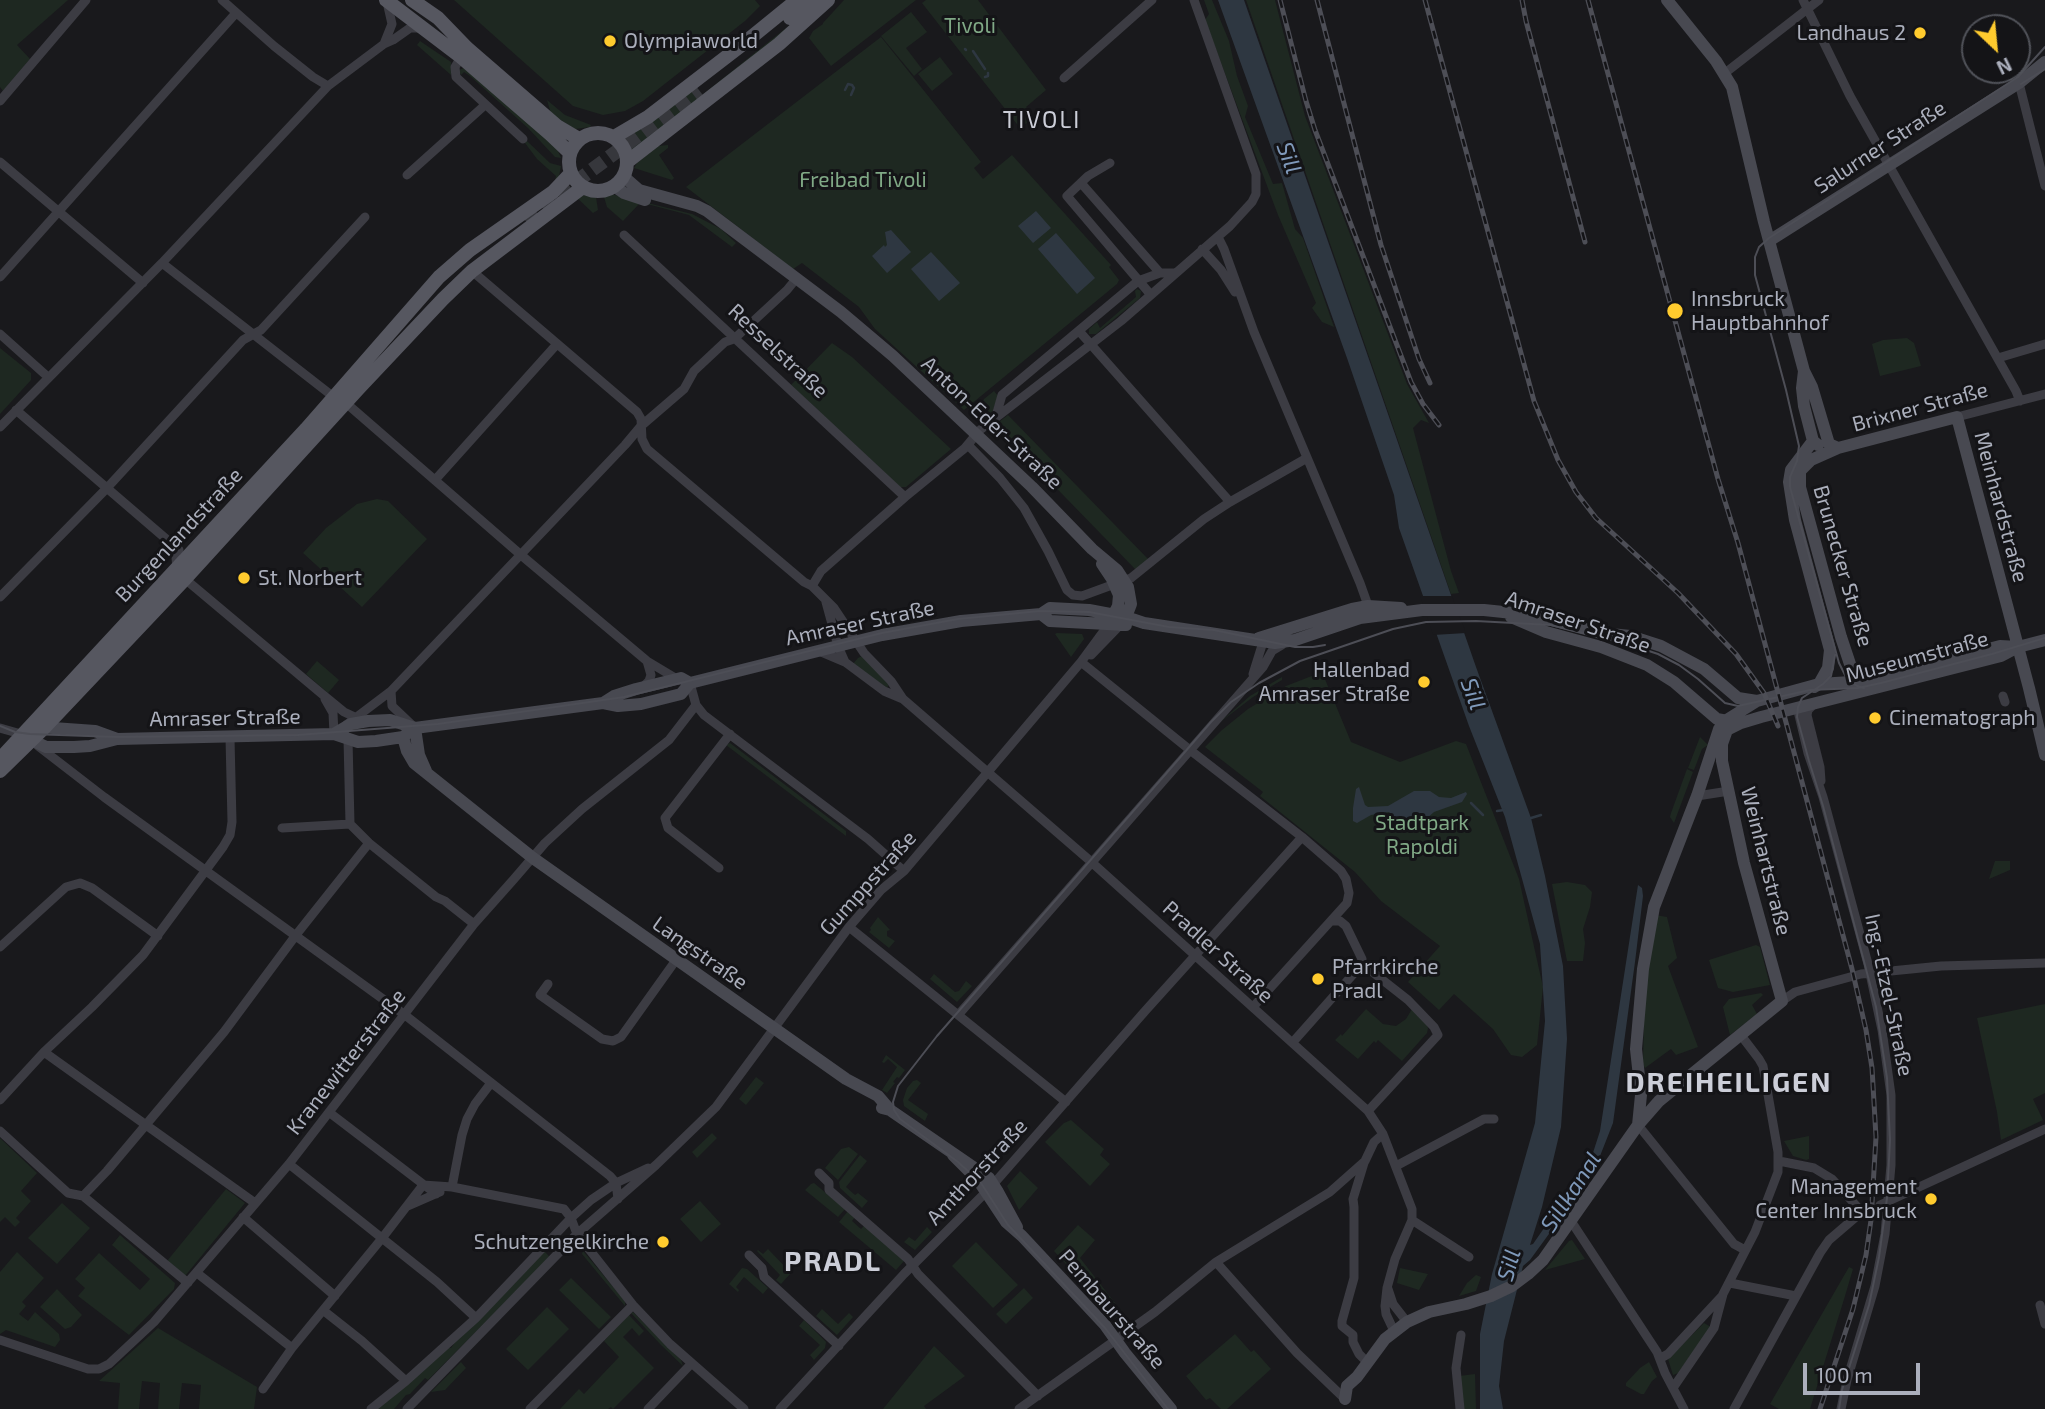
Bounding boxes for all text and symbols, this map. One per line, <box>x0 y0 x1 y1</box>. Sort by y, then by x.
park label: Tivoli <box>944 13 996 39</box>
north arrow <box>1961 14 2031 84</box>
place label: Landhaus 2 <box>1797 20 1906 46</box>
marker: Landhaus 2 <box>1912 25 1928 41</box>
place label: Olympiaworld <box>624 28 758 54</box>
marker: Olympiaworld <box>602 33 618 49</box>
text: N <box>1993 53 2016 80</box>
street label: Salurner Straße <box>1810 95 1950 199</box>
district label: TIVOLI <box>1004 106 1080 134</box>
water label: Sill <box>1271 138 1307 178</box>
park label: Freibad Tivoli <box>799 167 927 193</box>
place label: Innsbruck Hauptbahnhof <box>1691 286 1829 336</box>
street label: Resselstraße <box>723 298 833 404</box>
marker: Innsbruck Hauptbahnhof <box>1665 301 1685 321</box>
street label: Anton-Eder-Straße <box>916 351 1068 495</box>
street label: Brixner Straße <box>1849 377 1991 437</box>
street label: Meinhardstraße <box>1969 429 2033 585</box>
street label: Burgenlandstraße <box>110 463 248 607</box>
street label: Brunecker Straße <box>1808 482 1878 650</box>
place label: St. Norbert <box>258 565 362 591</box>
marker: St. Norbert <box>236 570 252 586</box>
street label: Amraser Straße <box>1502 585 1654 659</box>
street label: Amraser Straße <box>783 595 937 651</box>
street label: Museumstraße <box>1843 626 1991 688</box>
place label: Hallenbad Amraser Straße <box>1258 657 1410 707</box>
marker: Hallenbad Amraser Straße <box>1416 674 1432 690</box>
water label: Sill <box>1455 674 1491 714</box>
street label: Amraser Straße <box>149 704 301 732</box>
place label: Cinematograph <box>1889 705 2036 731</box>
marker: Cinematograph <box>1867 710 1883 726</box>
street label: Weinhartstraße <box>1735 784 1797 938</box>
park label: Stadtpark Rapoldi <box>1375 810 1469 860</box>
street label: Gumppstraße <box>814 826 922 940</box>
street label: Pradler Straße <box>1158 896 1278 1008</box>
street label: Langstraße <box>648 911 752 995</box>
street label: Ing.-Etzel-Straße <box>1859 911 1919 1079</box>
place label: Pfarrkirche Pradl <box>1332 954 1439 1004</box>
marker: Pfarrkirche Pradl <box>1310 971 1326 987</box>
street label: Kranewitterstraße <box>281 984 411 1140</box>
district label: DREIHEILIGEN <box>1627 1066 1831 1100</box>
street label: Amthorstraße <box>921 1114 1033 1230</box>
water label: Sillkanal <box>1535 1147 1607 1237</box>
place label: Management Center Innsbruck <box>1755 1174 1917 1224</box>
marker: Management Center Innsbruck <box>1923 1191 1939 1207</box>
place label: Schutzengelkirche <box>474 1229 649 1255</box>
marker: Schutzengelkirche <box>655 1234 671 1250</box>
street label: Pembaurstraße <box>1053 1244 1171 1374</box>
district label: PRADL <box>785 1245 881 1279</box>
water label: Sill <box>1491 1246 1527 1284</box>
scale bar <box>1807 1350 1924 1394</box>
text: 100 m <box>1816 1362 1873 1387</box>

